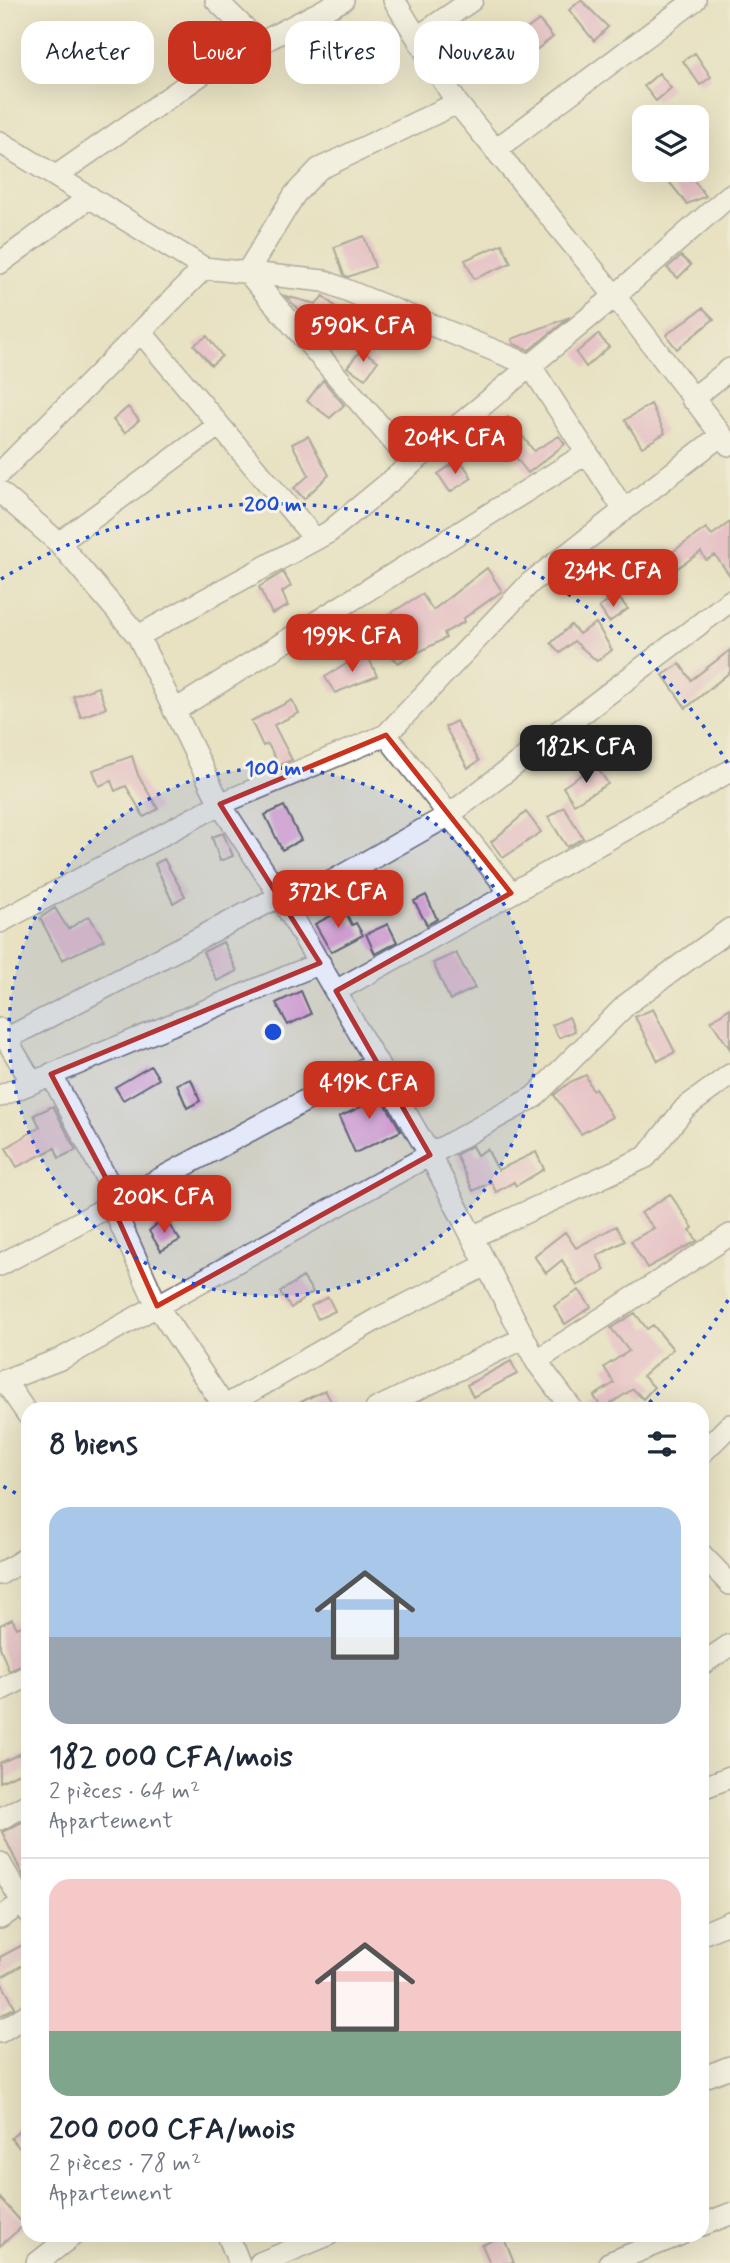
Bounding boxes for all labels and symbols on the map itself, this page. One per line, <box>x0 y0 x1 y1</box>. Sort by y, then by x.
pin: 590K CFA <box>291 304 435 364</box>
pin: 204K CFA <box>383 416 527 476</box>
text: 200 m <box>244 491 302 519</box>
pin: 234K CFA <box>541 550 685 609</box>
pin: 199K CFA <box>280 614 424 674</box>
pin: 182K CFA <box>514 726 658 785</box>
text: 100 m <box>245 755 301 783</box>
pin: 372K CFA <box>266 870 410 930</box>
centre of rings <box>261 1020 285 1044</box>
pin: 419K CFA <box>297 1062 441 1121</box>
pin: 200K CFA <box>92 1176 236 1235</box>

